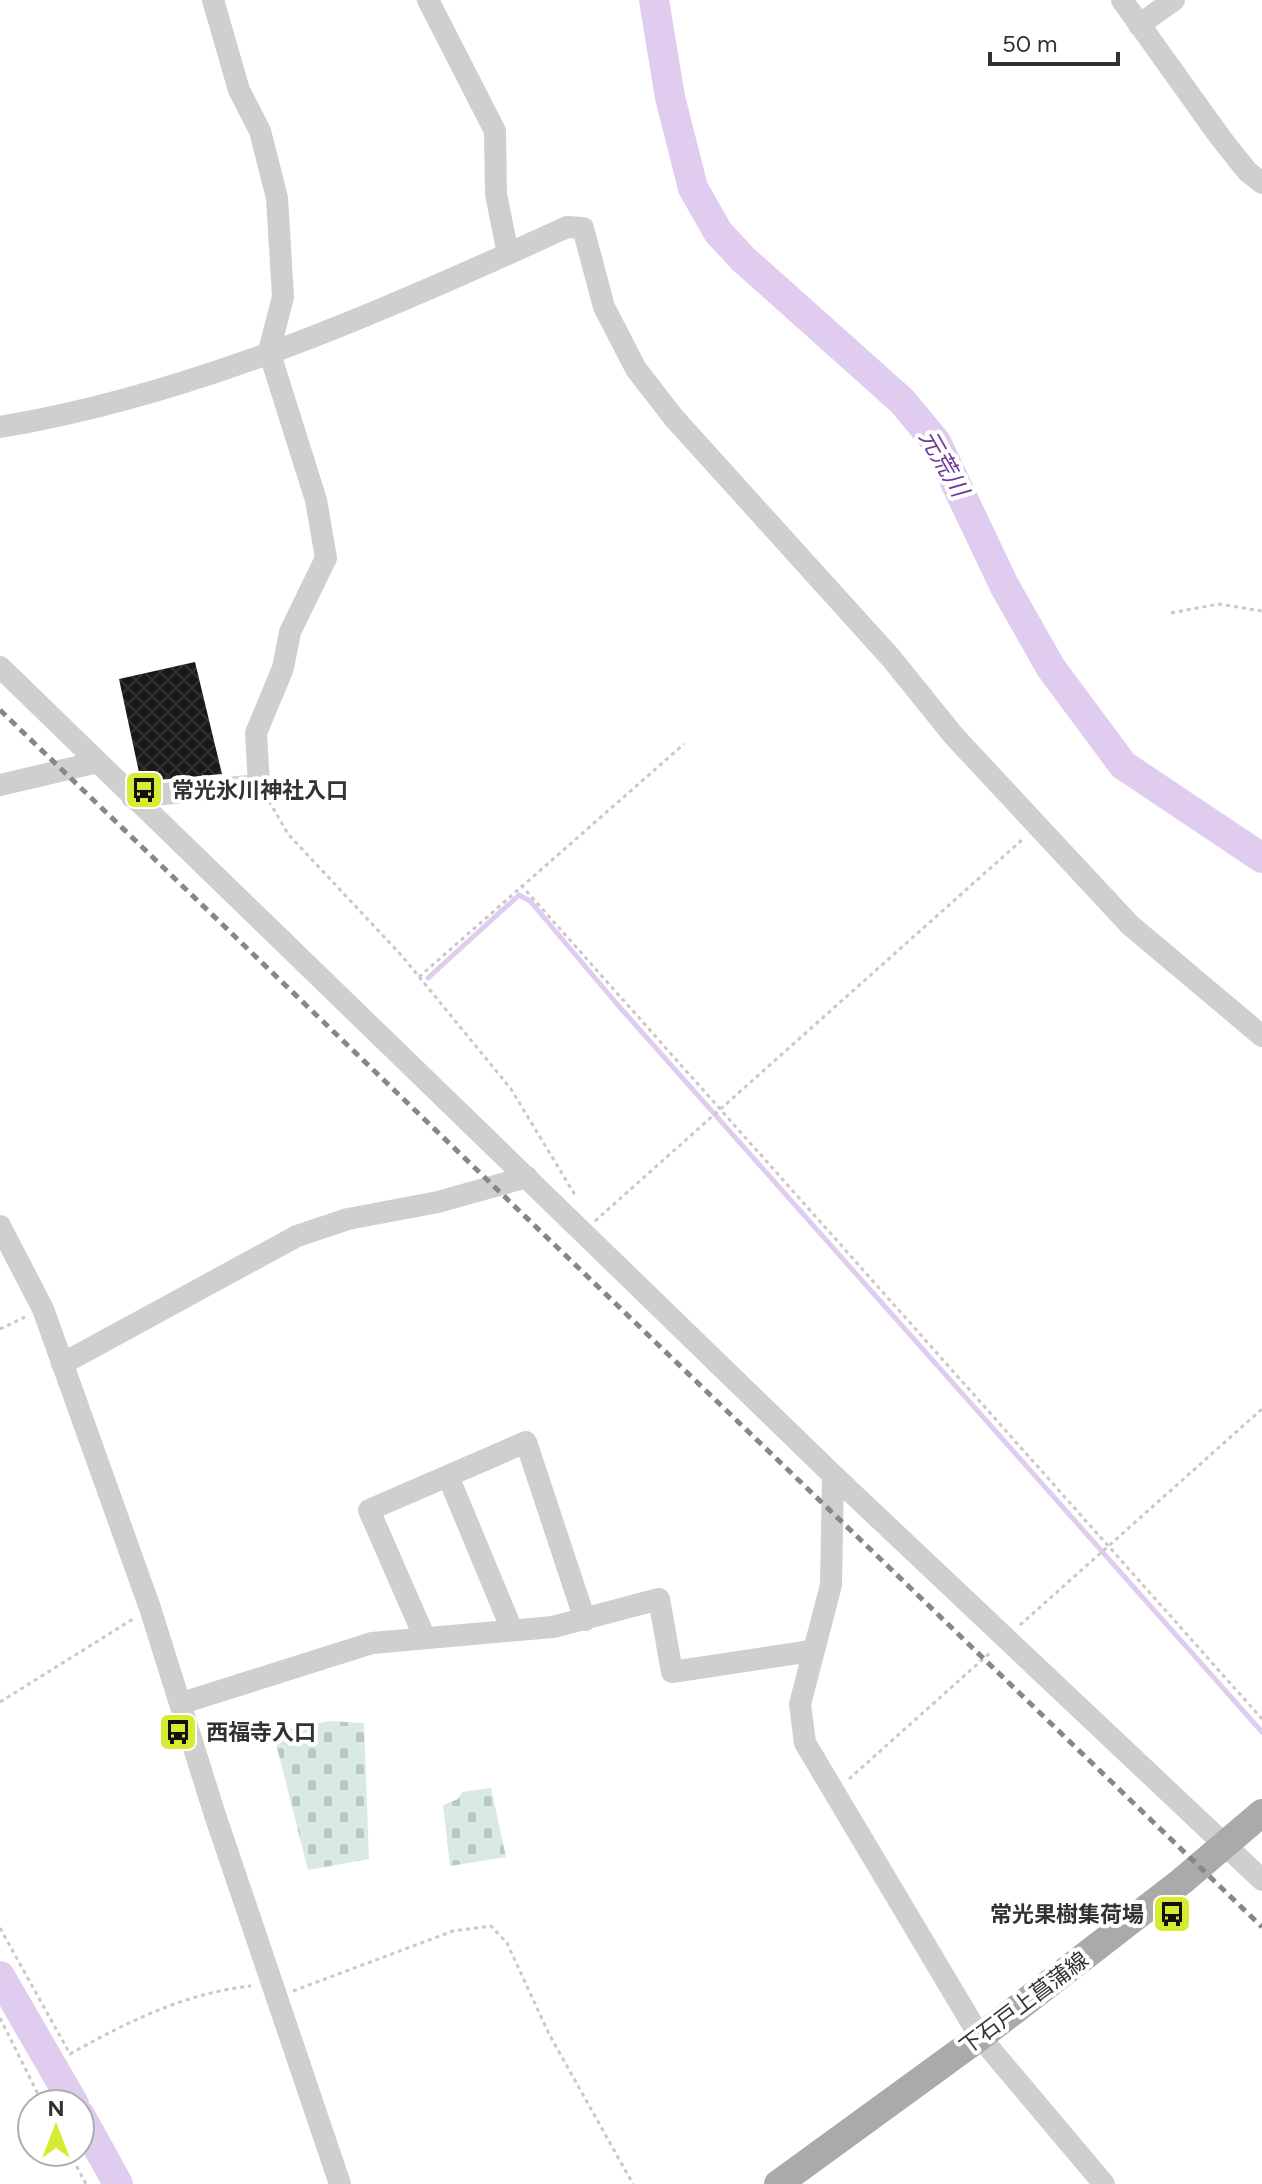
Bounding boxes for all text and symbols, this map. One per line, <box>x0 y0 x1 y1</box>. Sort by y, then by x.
scale bar <box>990 16 1118 66</box>
text: 50 m <box>1002 29 1058 58</box>
water label: 元荒川 <box>913 425 976 504</box>
bus stop icon: 常光氷川神社入口 <box>123 769 165 811</box>
place label: 常光氷川神社入口 <box>172 777 348 804</box>
bus stop icon: 西福寺入口 <box>157 1711 199 1753</box>
place label: 西福寺入口 <box>206 1719 316 1746</box>
bus stop icon: 常光果樹集荷場 <box>1151 1893 1193 1935</box>
place label: 常光果樹集荷場 <box>990 1901 1144 1928</box>
street label: 下石戸上菖蒲線 <box>954 1946 1094 2060</box>
north arrow <box>16 2088 96 2168</box>
text: N <box>47 2095 65 2122</box>

